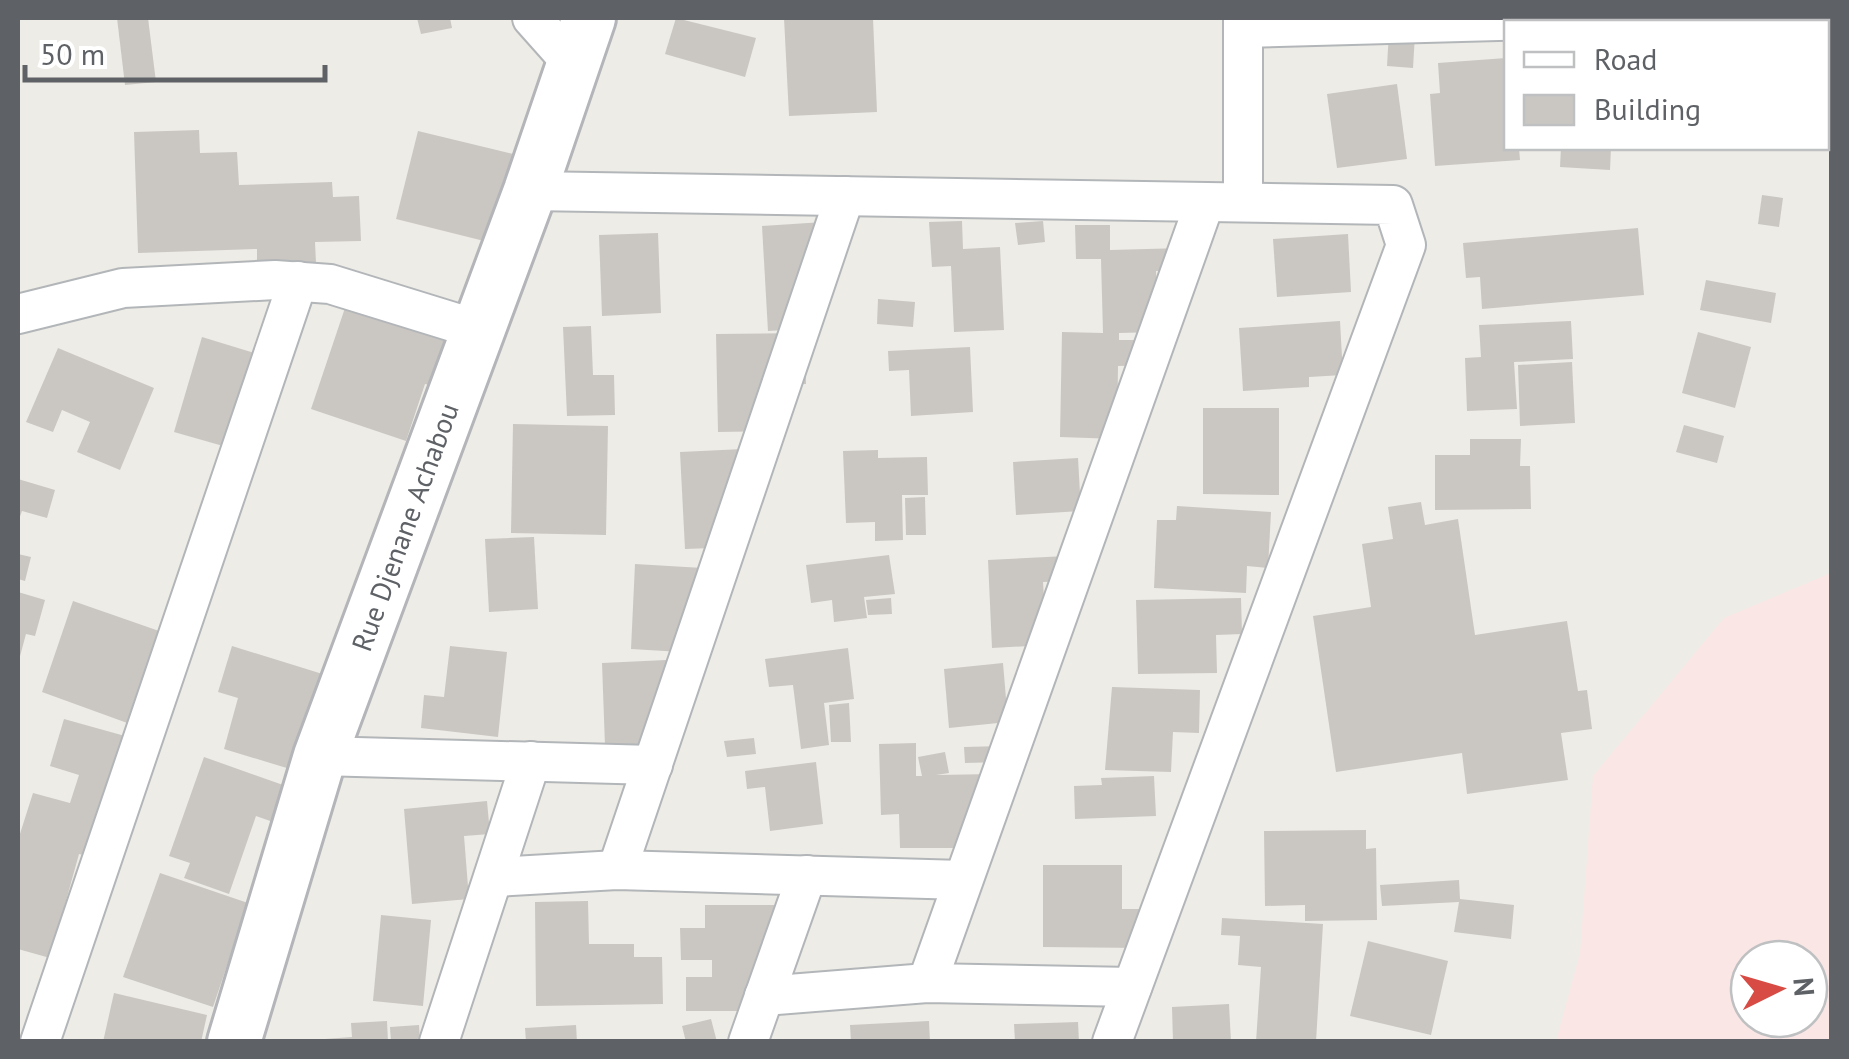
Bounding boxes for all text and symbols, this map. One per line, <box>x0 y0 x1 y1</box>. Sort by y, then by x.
scale bar <box>25 20 325 82</box>
legend <box>1504 20 1829 150</box>
text: 50 m <box>40 34 105 73</box>
text: Road <box>1594 39 1658 78</box>
text: Building <box>1594 89 1701 128</box>
street label: Rue Djenane Achabou <box>342 398 467 656</box>
north arrow <box>1729 939 1829 1039</box>
text: N <box>1785 976 1824 998</box>

